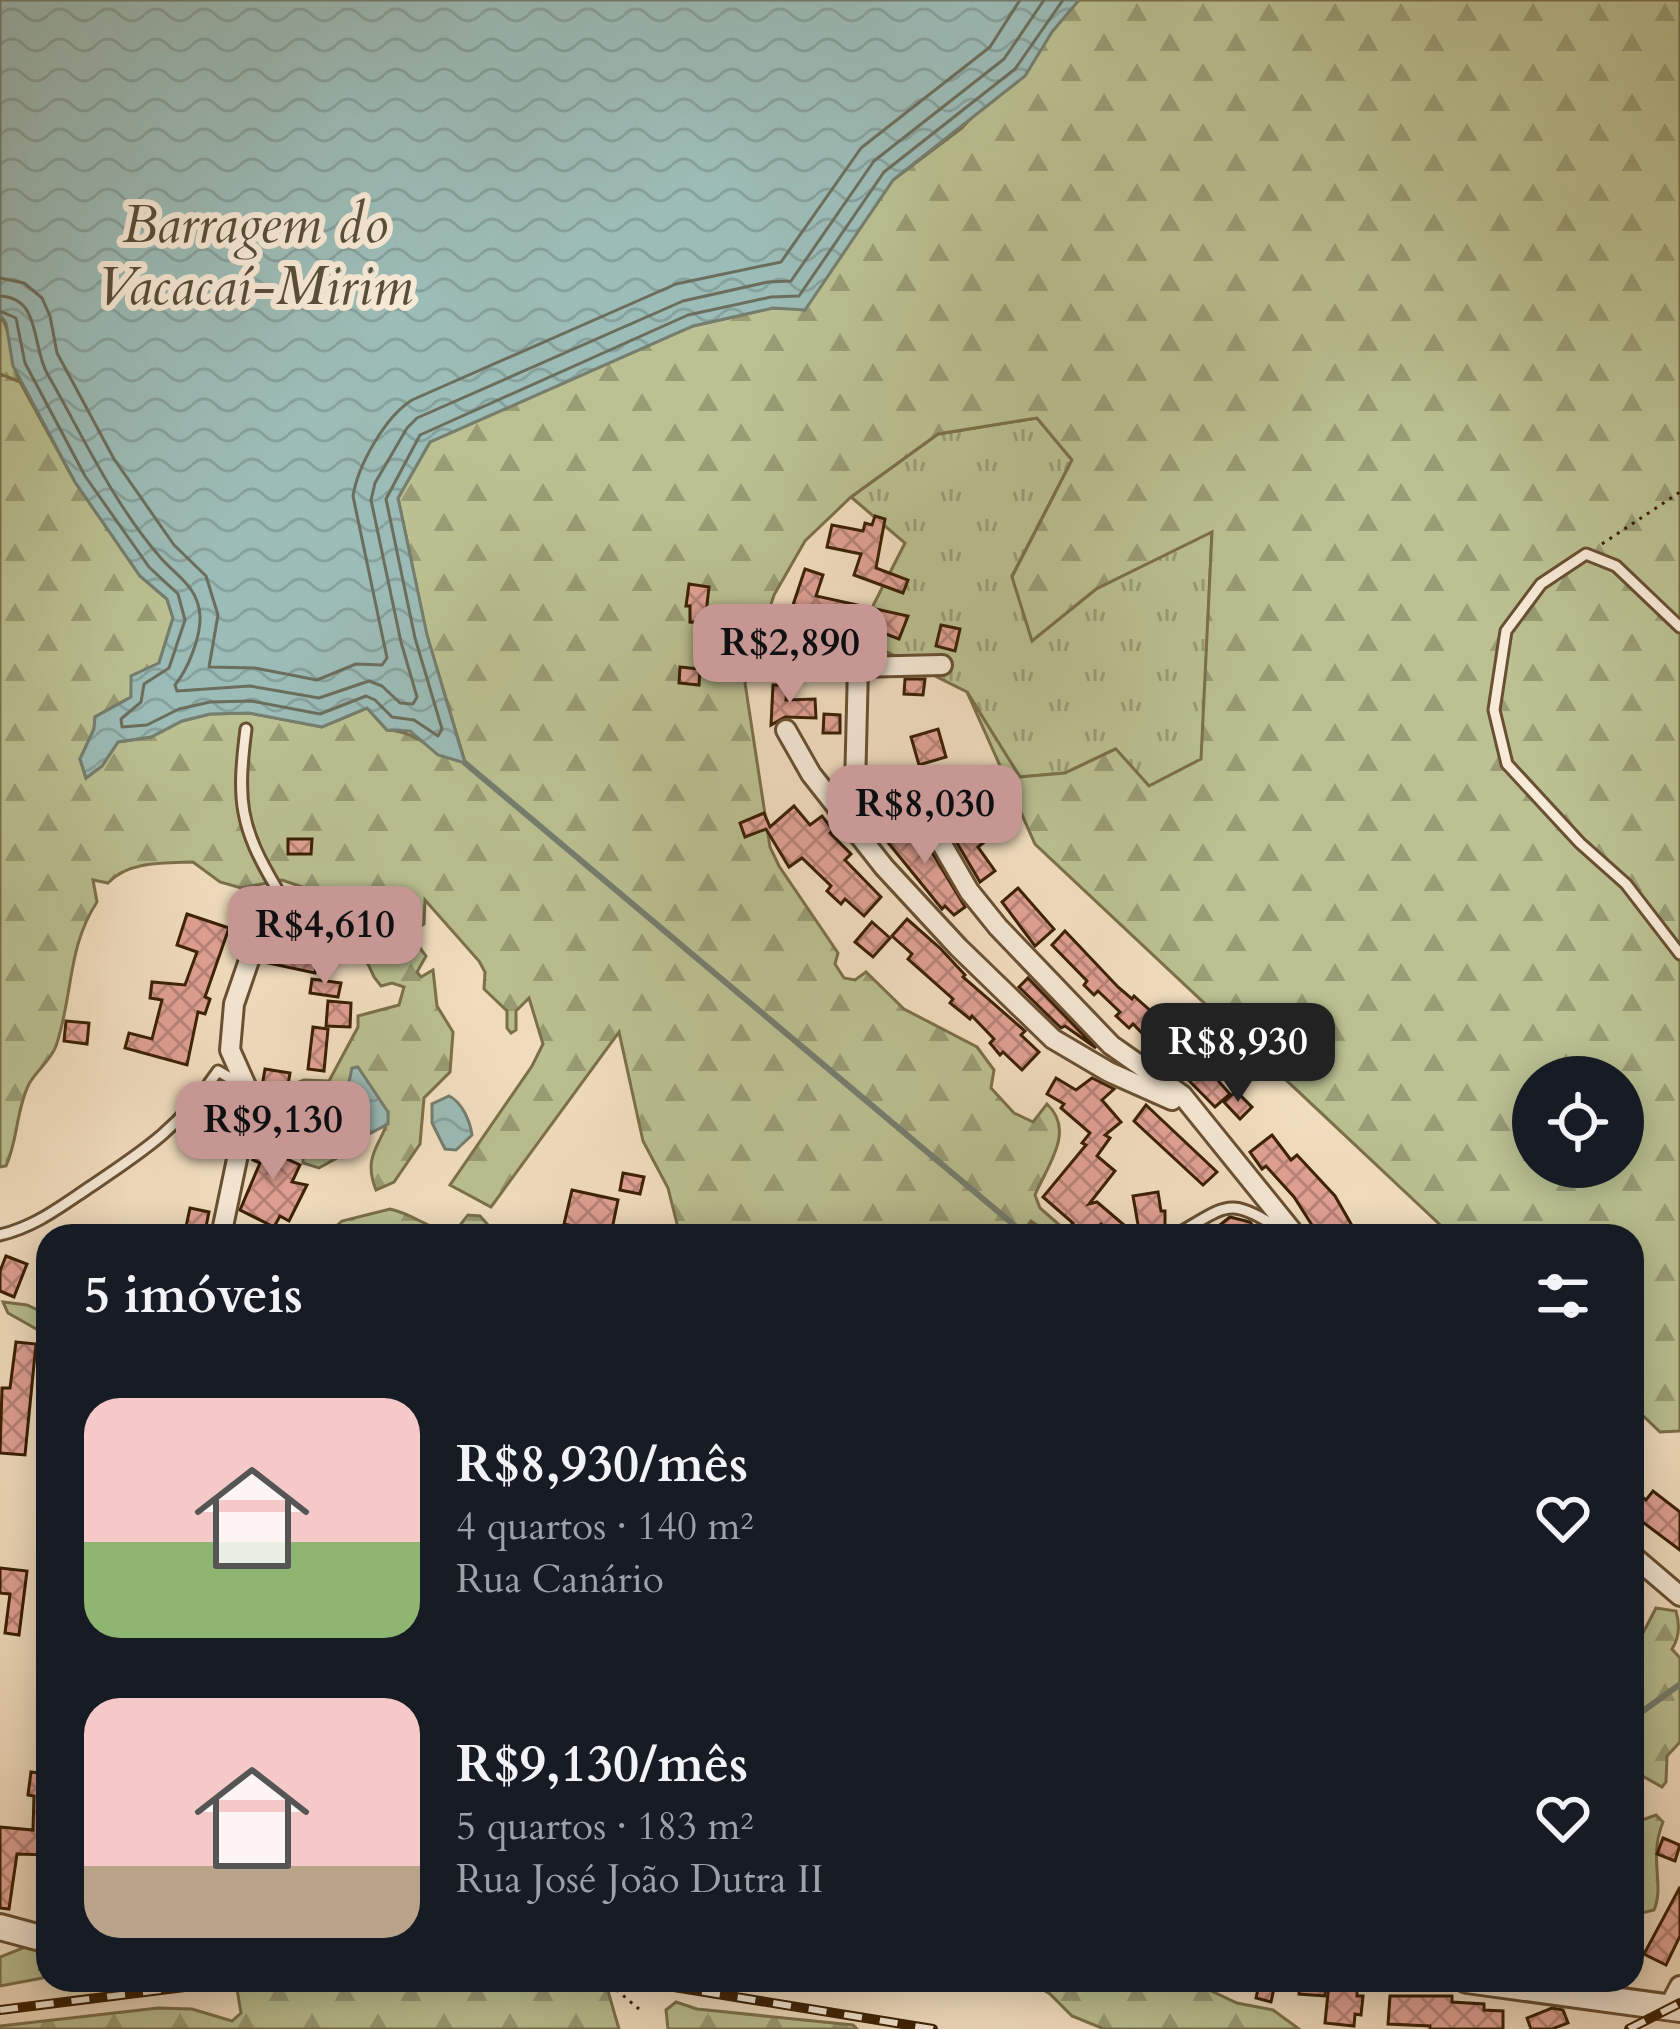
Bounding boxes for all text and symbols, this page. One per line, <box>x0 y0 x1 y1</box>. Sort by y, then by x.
water label: Barragem do Vacacaí-Mirim <box>97 189 413 324</box>
pin: R$2,890 <box>679 604 901 706</box>
text: R$2,890 <box>720 616 860 669</box>
pin: R$8,030 <box>814 765 1036 867</box>
text: R$8,030 <box>855 777 995 830</box>
pin: R$4,610 <box>214 886 436 988</box>
text: R$4,610 <box>255 898 395 951</box>
pin: R$8,930 <box>1127 1003 1349 1105</box>
text: R$8,930 <box>1168 1015 1308 1068</box>
map controls <box>1512 1056 1644 1188</box>
button: locate <box>1512 1056 1644 1188</box>
pin: R$9,130 <box>162 1081 384 1183</box>
text: R$9,130 <box>203 1093 343 1146</box>
text: 5 imóveis <box>84 1261 303 1331</box>
icon: filters <box>1530 1263 1596 1329</box>
text: R$8,930/mês <box>456 1430 748 1500</box>
icon: home <box>180 1446 324 1590</box>
icon: heart <box>1530 1485 1596 1551</box>
text: 4 quartos · 140 m² <box>456 1500 754 1553</box>
text: Rua Canário <box>456 1553 664 1606</box>
text: R$9,130/mês <box>456 1730 748 1800</box>
icon: home <box>180 1746 324 1890</box>
icon: heart <box>1530 1785 1596 1851</box>
text: 5 quartos · 183 m² <box>456 1800 754 1853</box>
text: Rua José João Dutra II <box>456 1853 824 1906</box>

